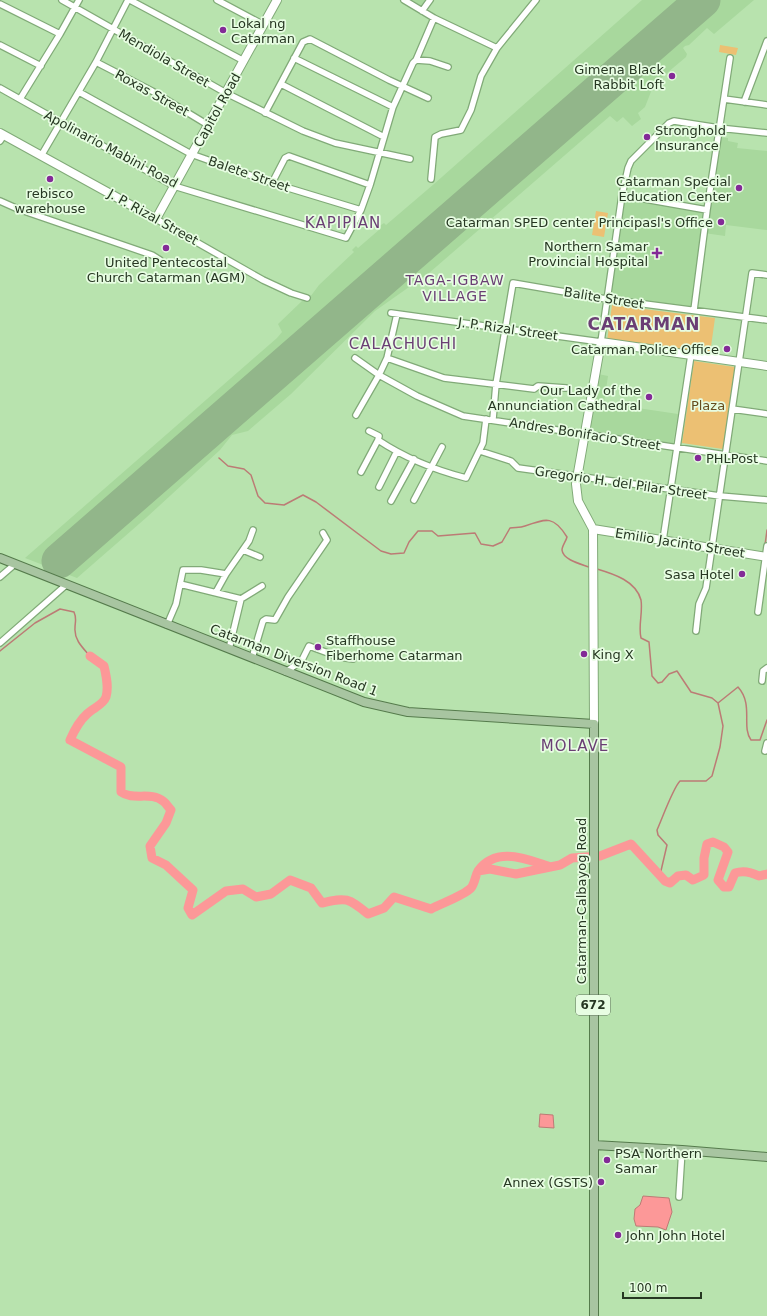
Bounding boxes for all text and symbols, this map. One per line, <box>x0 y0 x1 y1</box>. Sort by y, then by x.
place label: Lokal ng Catarman <box>231 16 295 46</box>
marker: Lokal ng Catarman <box>218 25 228 35</box>
street label: Mendiola Street <box>116 26 212 90</box>
place label: Gimena Black Rabbit Loft <box>574 62 664 92</box>
street label: Roxas Street <box>112 67 192 119</box>
street label: Capitol Road <box>190 70 244 150</box>
marker: Gimena Black Rabbit Loft <box>667 71 677 81</box>
street label: Apolinario Mabini Road <box>42 107 180 191</box>
place label: Stronghold Insurance <box>655 123 726 153</box>
marker: Stronghold Insurance <box>642 132 652 142</box>
street label: Balete Street <box>206 153 292 195</box>
marker: rebisco warehouse <box>45 174 55 184</box>
place label: Catarman Special Education Center <box>616 174 732 204</box>
marker: Catarman Special Education Center <box>734 183 744 193</box>
place label: rebisco warehouse <box>15 186 85 216</box>
street label: J. P. Rizal Street <box>104 186 201 248</box>
district label: KAPIPIAN <box>305 214 381 232</box>
place label: Catarman SPED center Principasl's Office <box>446 215 713 230</box>
marker: Catarman SPED center Principasl's Office <box>716 217 726 227</box>
place label: Northern Samar Provincial Hospital <box>528 239 649 269</box>
marker: United Pentecostal Church Catarman (AGM) <box>161 243 171 253</box>
marker: Northern Samar Provincial Hospital <box>651 247 663 259</box>
place label: United Pentecostal Church Catarman (AGM) <box>87 255 245 285</box>
district label: TAGA-IGBAW VILLAGE <box>404 272 505 304</box>
street label: Balite Street <box>563 284 645 312</box>
street label: J. P. Rizal Street <box>456 314 559 343</box>
district label: CATARMAN <box>587 314 701 334</box>
district label: CALACHUCHI <box>349 335 457 353</box>
place label: Catarman Police Office <box>571 342 719 357</box>
marker: Catarman Police Office <box>722 344 732 354</box>
place label: Our Lady of the Annunciation Cathedral <box>488 383 641 413</box>
marker: Our Lady of the Annunciation Cathedral <box>644 392 654 402</box>
park label: Plaza <box>691 398 725 413</box>
street label: Andres Bonifacio Street <box>508 415 662 453</box>
place label: PHLPost <box>706 451 758 466</box>
marker: PHLPost <box>693 453 703 463</box>
street label: Gregorio H. del Pilar Street <box>534 463 708 503</box>
street label: Emilio Jacinto Street <box>614 525 746 561</box>
place label: Sasa Hotel <box>664 567 734 582</box>
marker: Sasa Hotel <box>737 569 747 579</box>
street label: Catarman Diversion Road 1 <box>208 621 380 699</box>
place label: Staffhouse Fiberhome Catarman <box>326 633 463 663</box>
marker: Staffhouse Fiberhome Catarman <box>313 642 323 652</box>
place label: King X <box>592 647 634 662</box>
marker: King X <box>579 649 589 659</box>
district label: MOLAVE <box>541 737 609 755</box>
street label: Catarman-Calbayog Road <box>574 818 589 984</box>
road number: 672 <box>576 995 610 1015</box>
place label: PSA Northern Samar <box>615 1146 702 1176</box>
marker: PSA Northern Samar <box>602 1155 612 1165</box>
place label: Annex (GSTS) <box>503 1175 593 1190</box>
marker: Annex (GSTS) <box>596 1177 606 1187</box>
place label: John John Hotel <box>625 1228 725 1243</box>
marker: John John Hotel <box>613 1230 623 1240</box>
scale bar <box>623 1274 701 1300</box>
text: 100 m <box>629 1281 667 1295</box>

